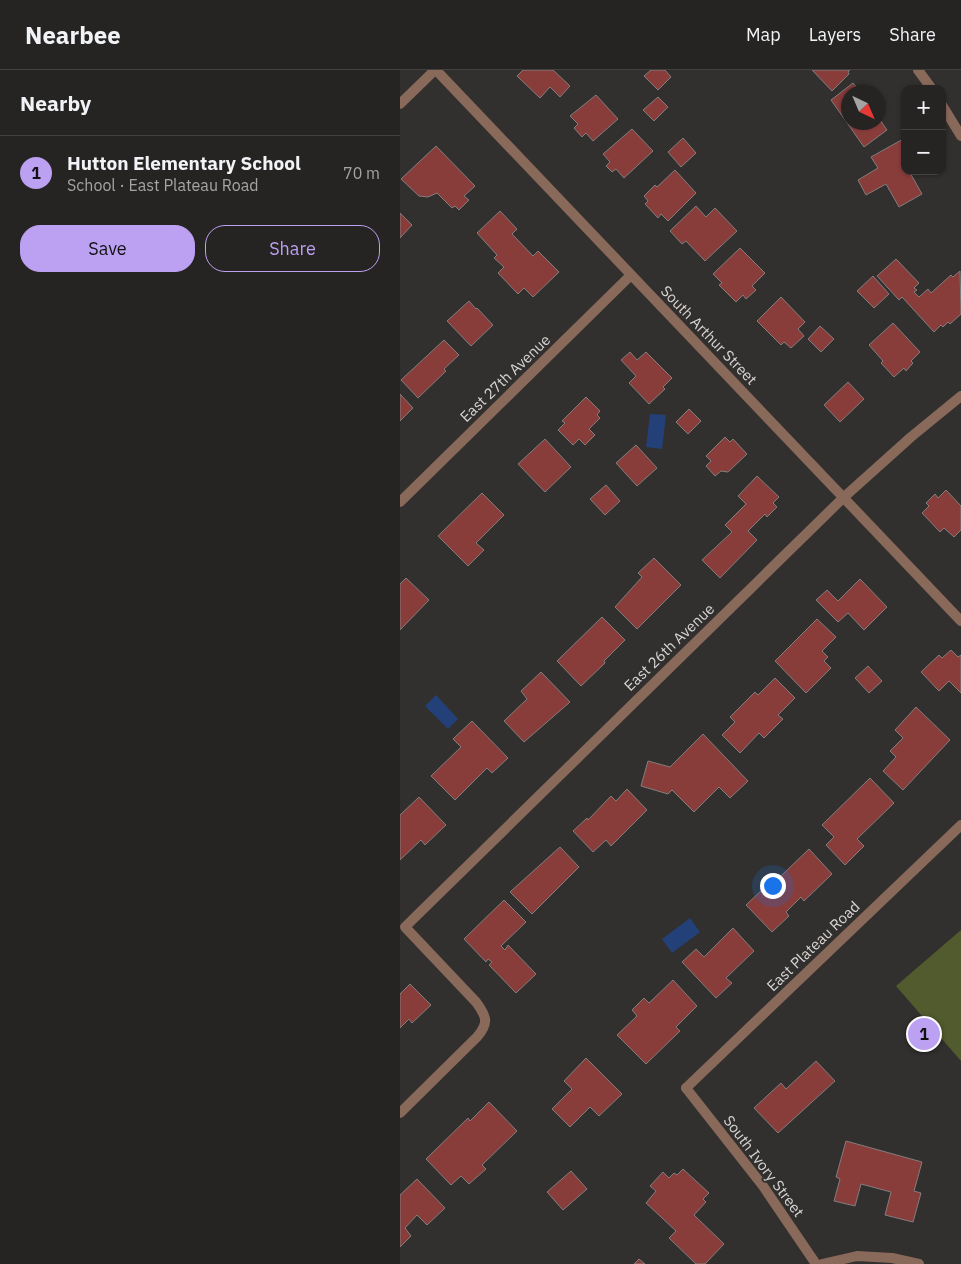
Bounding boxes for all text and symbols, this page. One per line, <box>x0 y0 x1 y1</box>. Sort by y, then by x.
text: Nearbee <box>25 19 121 51</box>
text: Map <box>746 23 781 46</box>
text: Layers <box>809 23 861 46</box>
text: Share <box>889 23 936 46</box>
north arrow <box>841 85 886 130</box>
map controls <box>901 85 946 175</box>
button: + <box>901 85 946 130</box>
text: Nearby <box>20 89 91 117</box>
button: − <box>901 130 946 175</box>
text: Hutton Elementary School <box>67 151 301 175</box>
text: 1 <box>31 163 41 183</box>
text: 70 m <box>343 163 380 183</box>
text: School · East Plateau Road <box>67 175 259 195</box>
button: Save <box>20 225 195 272</box>
button: Share <box>205 225 380 272</box>
street label: South Arthur Street <box>657 281 761 389</box>
street label: East 27th Avenue <box>456 330 554 426</box>
street label: East 26th Avenue <box>620 599 718 695</box>
your location <box>760 873 786 899</box>
street label: East Plateau Road <box>763 897 863 995</box>
pin: 1 <box>908 1015 940 1053</box>
street label: South Ivory Street <box>720 1111 808 1221</box>

